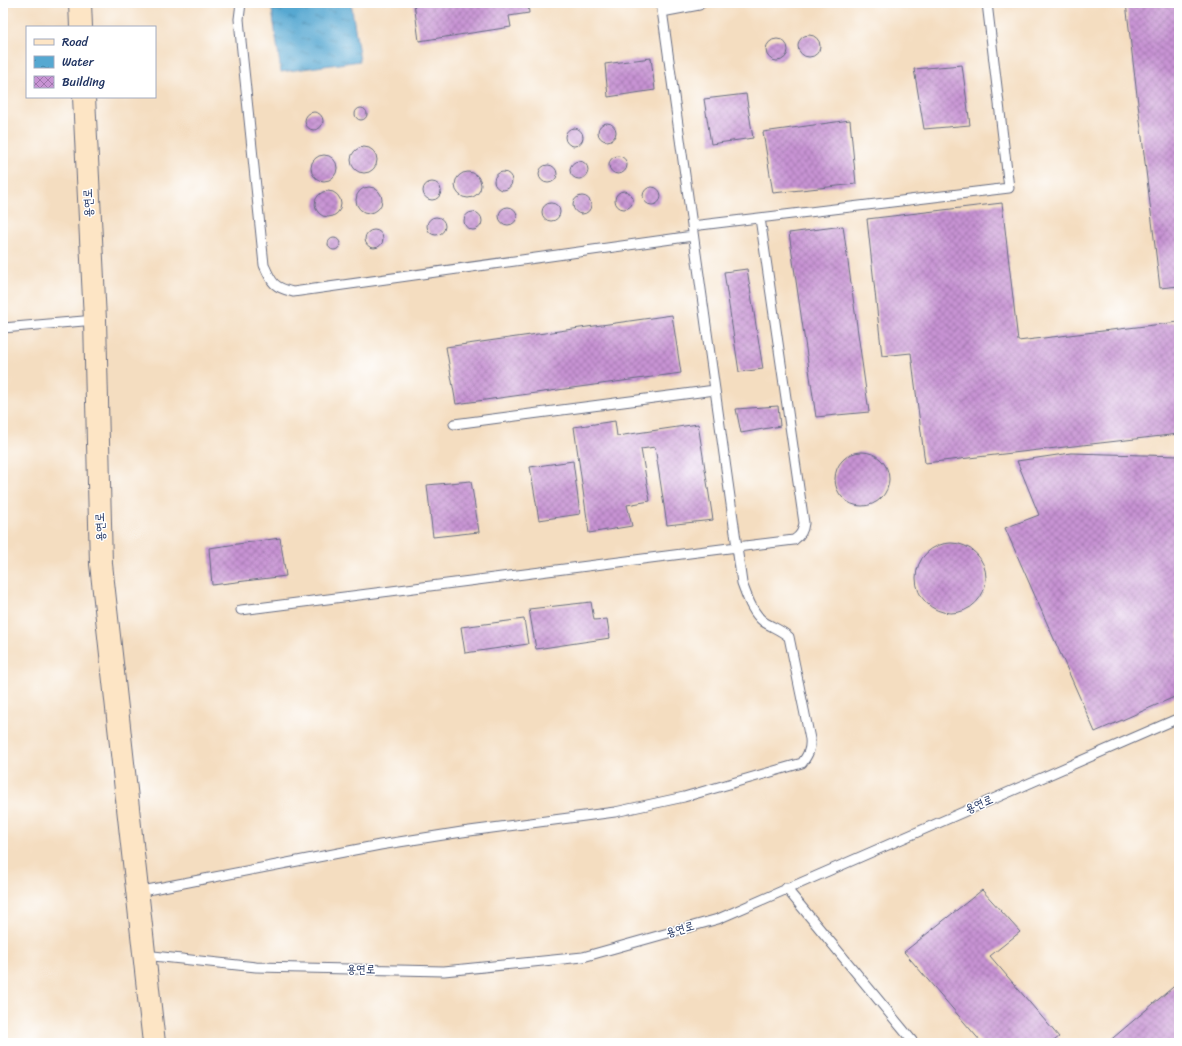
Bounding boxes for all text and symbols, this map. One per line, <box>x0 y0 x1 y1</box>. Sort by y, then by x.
legend <box>26 26 156 98</box>
text: Road <box>62 31 89 53</box>
text: Water <box>62 51 95 73</box>
text: Building <box>62 71 105 93</box>
street label: 용연로 <box>77 188 99 218</box>
street label: 용연로 <box>89 512 111 542</box>
street label: 용연로 <box>961 788 997 820</box>
street label: 용연로 <box>663 914 697 944</box>
street label: 용연로 <box>346 958 376 980</box>

